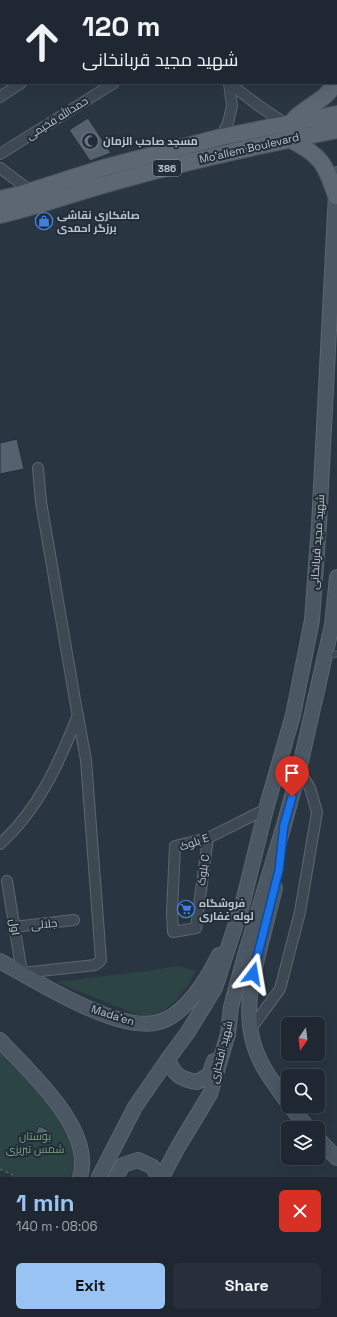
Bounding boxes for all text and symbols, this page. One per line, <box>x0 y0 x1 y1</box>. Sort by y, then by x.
text: 120 m <box>82 8 160 44</box>
icon: ahead <box>16 16 68 68</box>
text: شهید مجید قربانخانی <box>82 48 238 71</box>
street label: حمدالله فخیمی <box>23 93 91 143</box>
street label: Mo'allem Boulevard <box>198 130 300 166</box>
mosque icon: مسجد صاحب الزمان <box>80 131 100 151</box>
place label: مسجد صاحب الزمان <box>103 134 198 148</box>
road number: 386 <box>153 160 181 176</box>
place label: صافکاری نقاشی برزگر احمدی <box>57 208 140 235</box>
shop icon: صافکاری نقاشی برزگر احمدی <box>34 211 54 231</box>
street label: شهید مجید قربانخانی <box>307 494 327 590</box>
pin <box>275 756 309 797</box>
icon: arrive <box>281 762 303 784</box>
street label: بلوک E <box>177 830 211 854</box>
street label: بلوک C <box>194 854 212 886</box>
place label: فروشگاه لوله غفاری <box>199 896 254 924</box>
supermarket icon: فروشگاه لوله غفاری <box>176 899 196 919</box>
street label: جلالی <box>30 916 58 932</box>
street label: اول <box>7 918 23 936</box>
position arrow <box>232 953 274 995</box>
street label: Mada'en <box>90 1001 136 1029</box>
north arrow <box>281 1017 325 1061</box>
map controls <box>281 1017 325 1165</box>
street label: شهید افتخاری <box>206 1019 236 1085</box>
button: search <box>281 1069 325 1113</box>
button: layers <box>281 1121 325 1165</box>
park label: بوستان شمس تبریزی <box>6 1129 64 1156</box>
text: 1 min <box>16 1187 75 1218</box>
button: close <box>279 1190 321 1232</box>
text: 140 m · 08:06 <box>16 1218 98 1235</box>
button: Exit <box>16 1263 165 1309</box>
button: Share <box>173 1263 321 1309</box>

